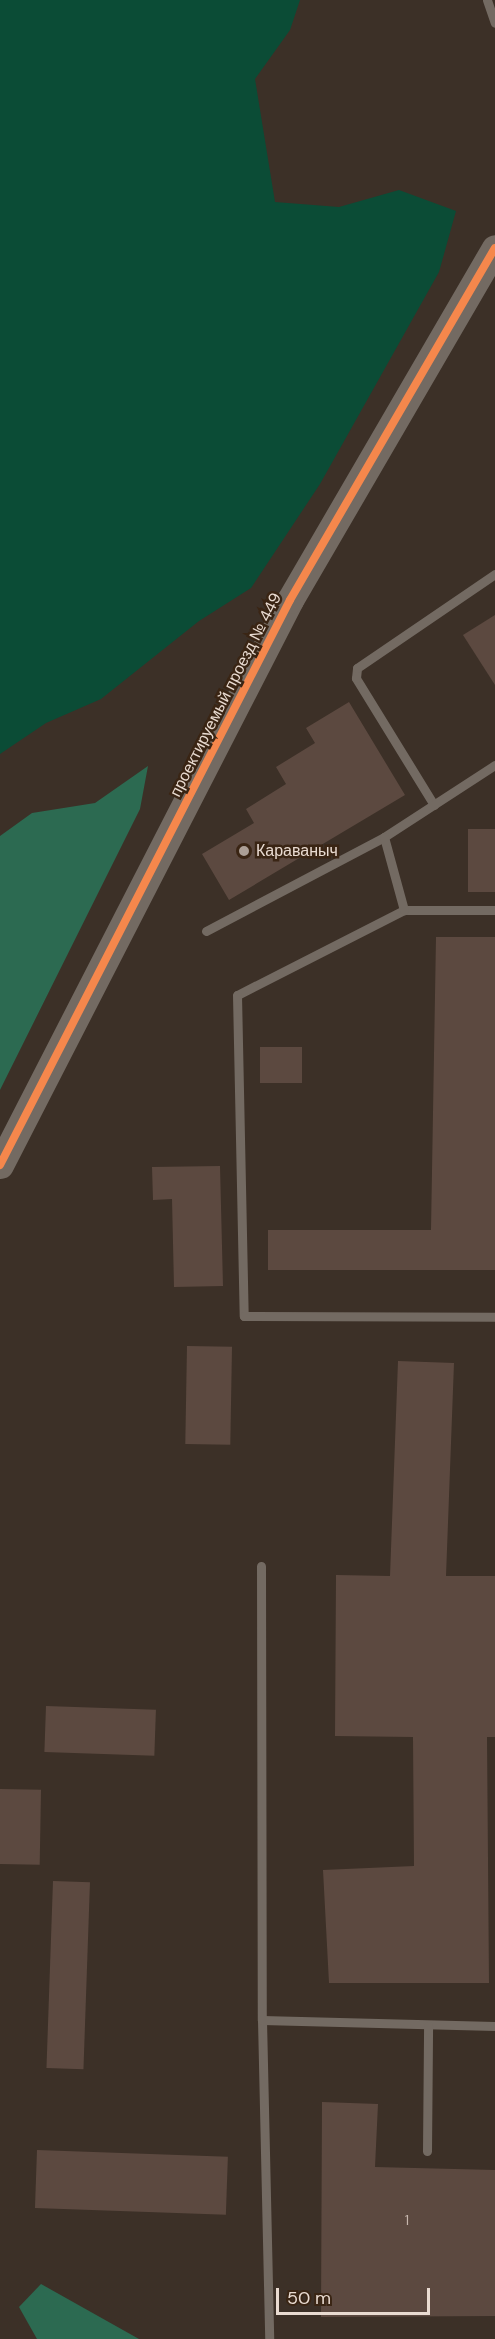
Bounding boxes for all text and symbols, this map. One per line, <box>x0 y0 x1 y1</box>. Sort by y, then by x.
street label: проектируемый проезд № 449 <box>166 590 286 800</box>
place label: Караваныч <box>256 841 338 861</box>
marker: Караваныч <box>237 844 251 858</box>
house number: 1 <box>405 2212 409 2228</box>
scale bar <box>279 2276 434 2314</box>
text: 50 m <box>287 2286 331 2310</box>

